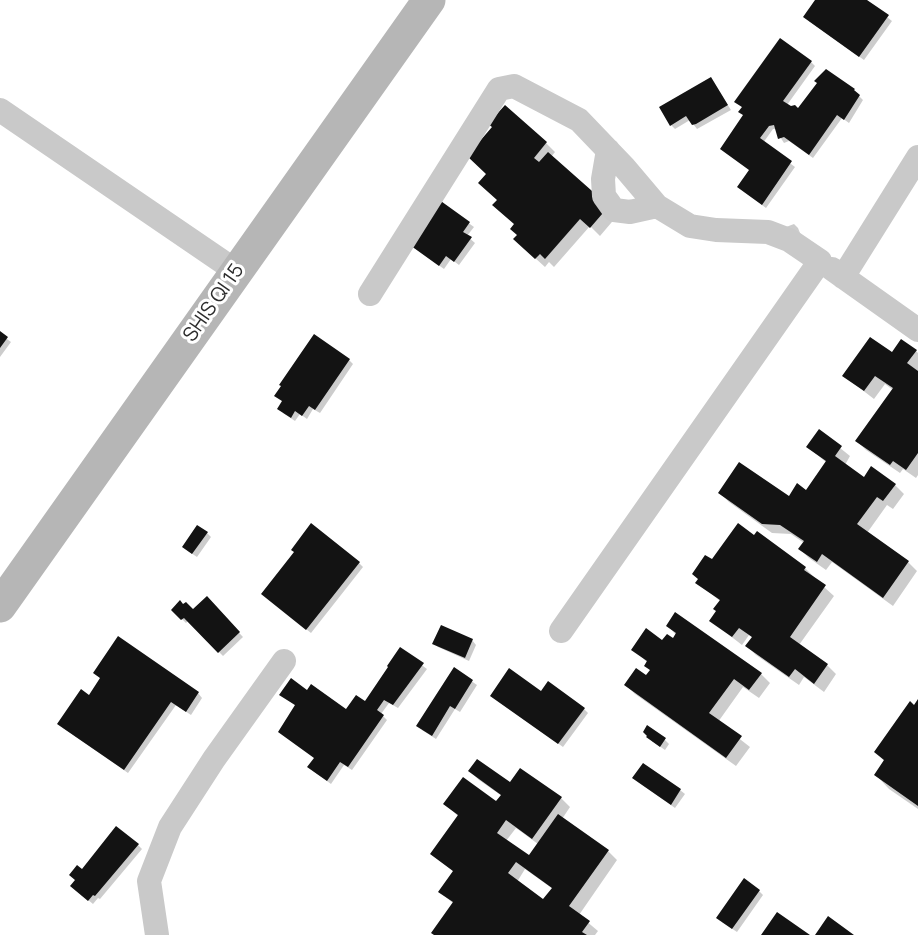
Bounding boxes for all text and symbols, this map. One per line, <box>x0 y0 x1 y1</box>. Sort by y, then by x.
street label: SHIS QI 15 <box>178 259 250 347</box>

